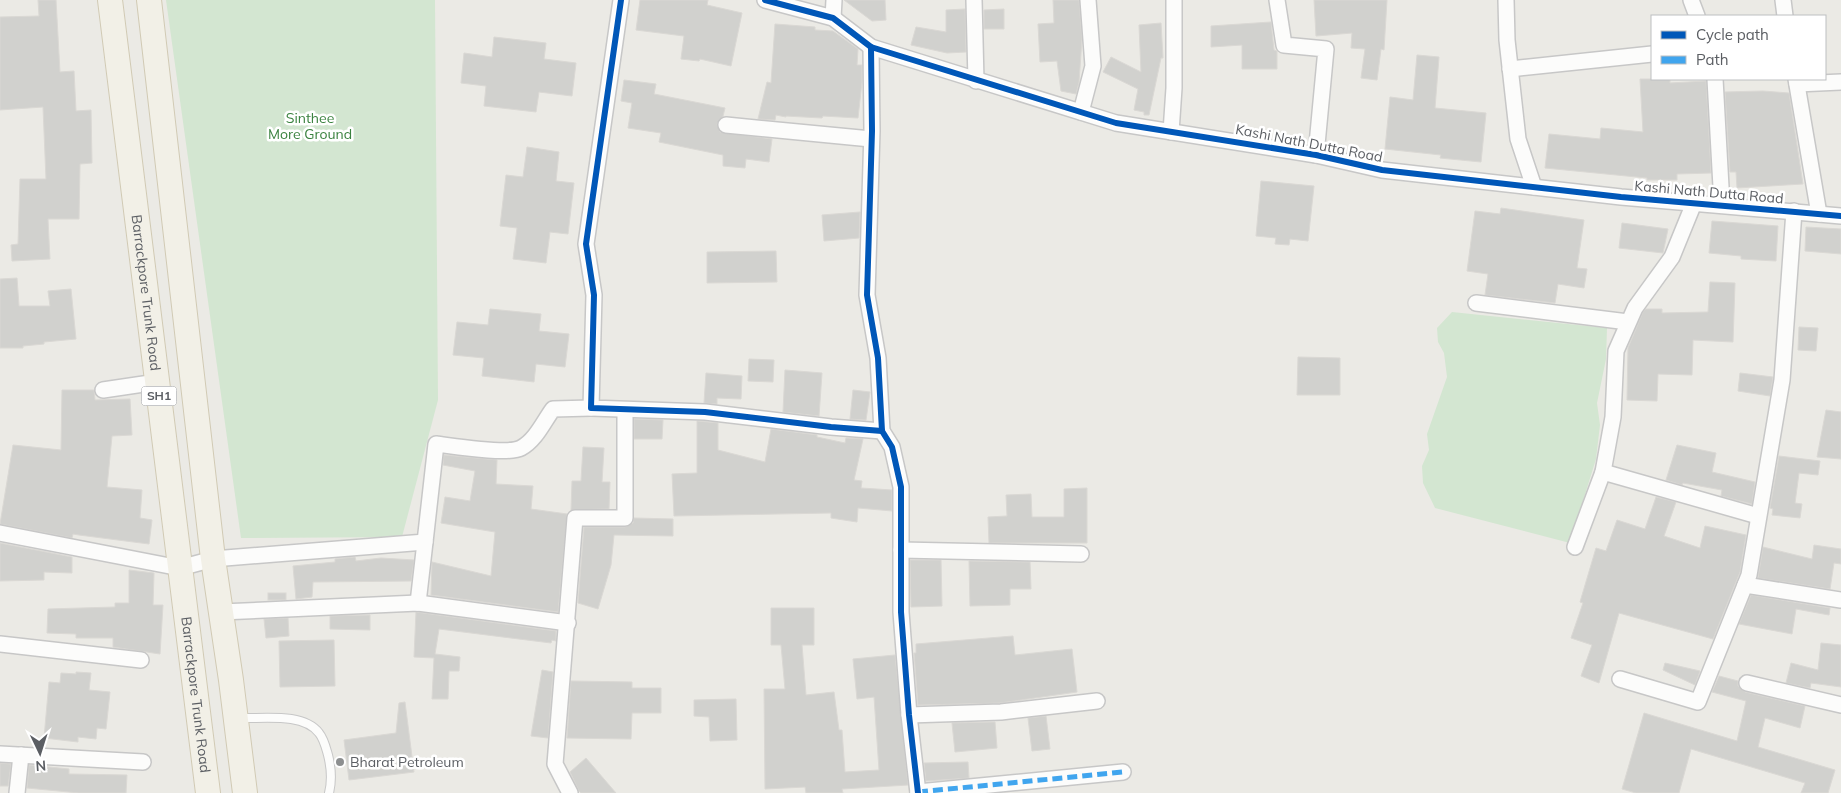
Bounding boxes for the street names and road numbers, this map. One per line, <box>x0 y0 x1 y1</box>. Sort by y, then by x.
street label: Kashi Nath Dutta Road <box>1234 120 1384 166</box>
street label: Kashi Nath Dutta Road <box>1634 177 1784 207</box>
street label: Barrackpore Trunk Road <box>128 214 165 372</box>
road number: SH1 <box>142 386 176 406</box>
street label: Barrackpore Trunk Road <box>177 616 214 774</box>

